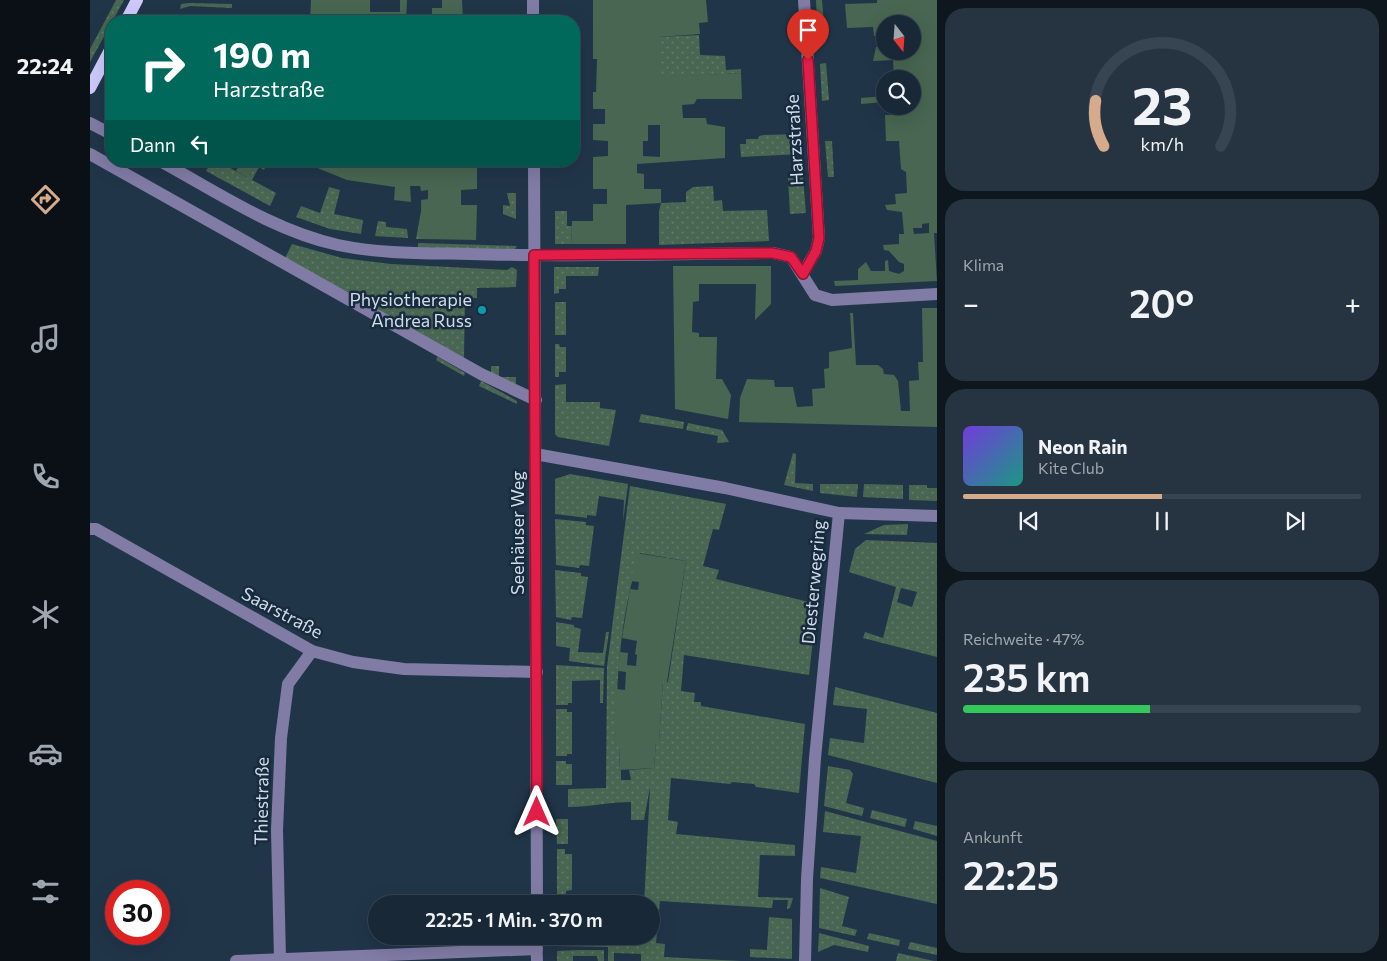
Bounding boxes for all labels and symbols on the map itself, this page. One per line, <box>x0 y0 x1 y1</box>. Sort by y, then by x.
pin <box>787 9 829 60</box>
north arrow <box>876 15 921 60</box>
street label: Harzstraße <box>781 94 807 186</box>
place label: Physiotherapie Andrea Russ <box>350 288 472 331</box>
marker: Physiotherapie Andrea Russ <box>476 304 488 316</box>
street label: Seehäuser Weg <box>506 471 528 595</box>
street label: Diesterwegring <box>797 519 829 645</box>
street label: Saarstraße <box>238 582 327 643</box>
street label: Thiestraße <box>249 757 273 845</box>
position arrow <box>510 785 562 837</box>
speed limit sign: 30 <box>105 880 170 945</box>

